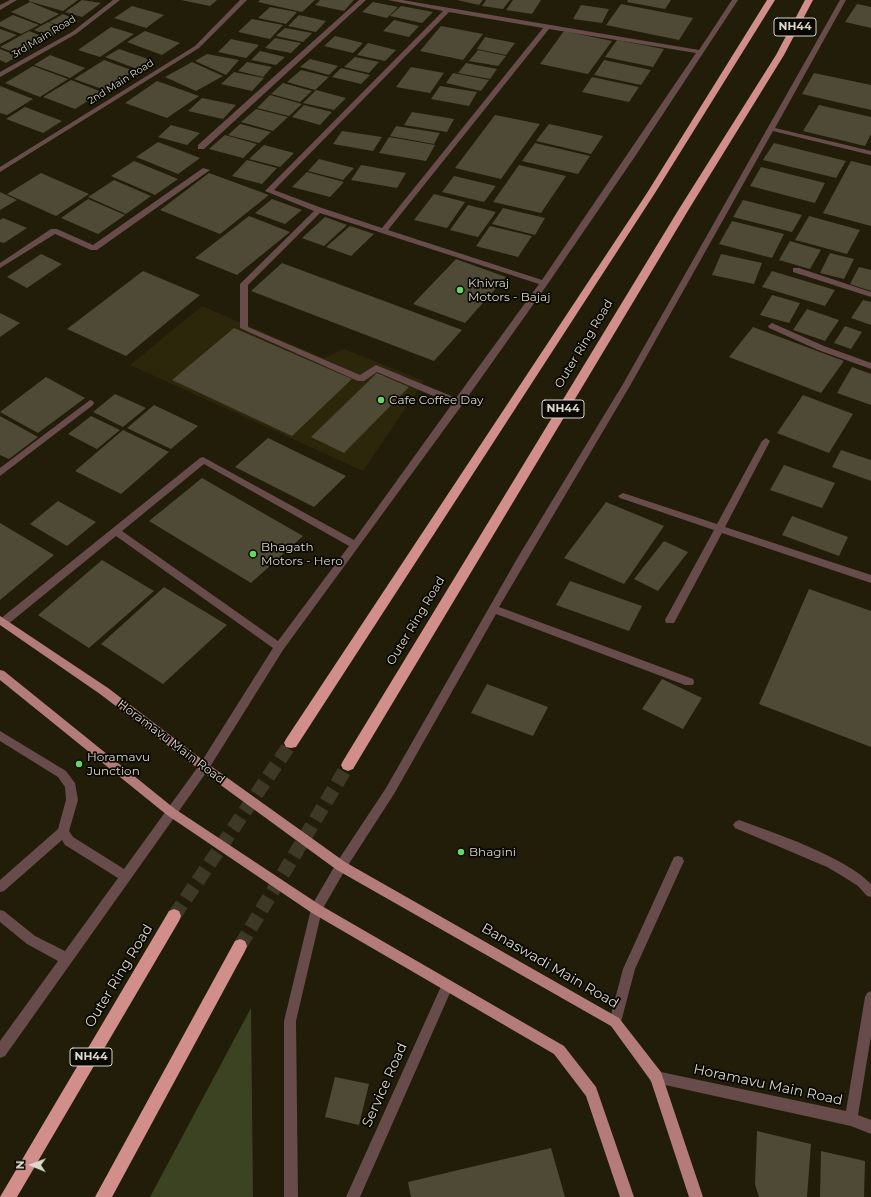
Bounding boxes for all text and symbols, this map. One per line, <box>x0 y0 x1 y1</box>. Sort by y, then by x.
street label: 3rd Main Road <box>10 13 78 61</box>
road number: NH44 <box>774 18 816 36</box>
street label: 2nd Main Road <box>86 57 156 107</box>
place label: Khivraj Motors - Bajaj <box>468 276 550 304</box>
marker: Khivraj Motors - Bajaj <box>455 285 465 295</box>
street label: Outer Ring Road <box>552 297 616 391</box>
place label: Cafe Coffee Day <box>389 393 484 407</box>
marker: Cafe Coffee Day <box>376 395 386 405</box>
road number: NH44 <box>542 400 584 418</box>
place label: Bhagath Motors - Hero <box>261 540 343 568</box>
marker: Bhagath Motors - Hero <box>248 549 258 559</box>
street label: Outer Ring Road <box>384 574 448 668</box>
street label: Horamavu Main Road <box>115 697 227 787</box>
place label: Horamavu Junction <box>87 750 150 778</box>
marker: Horamavu Junction <box>74 759 84 769</box>
place label: Bhagini <box>469 845 516 859</box>
marker: Bhagini <box>456 847 466 857</box>
street label: Banaswadi Main Road <box>478 920 622 1012</box>
street label: Outer Ring Road <box>82 921 156 1031</box>
street label: Service Road <box>359 1040 411 1130</box>
road number: NH44 <box>70 1048 112 1066</box>
street label: Horamavu Main Road <box>692 1061 844 1109</box>
north arrow <box>12 1145 52 1185</box>
text: N <box>13 1160 27 1169</box>

